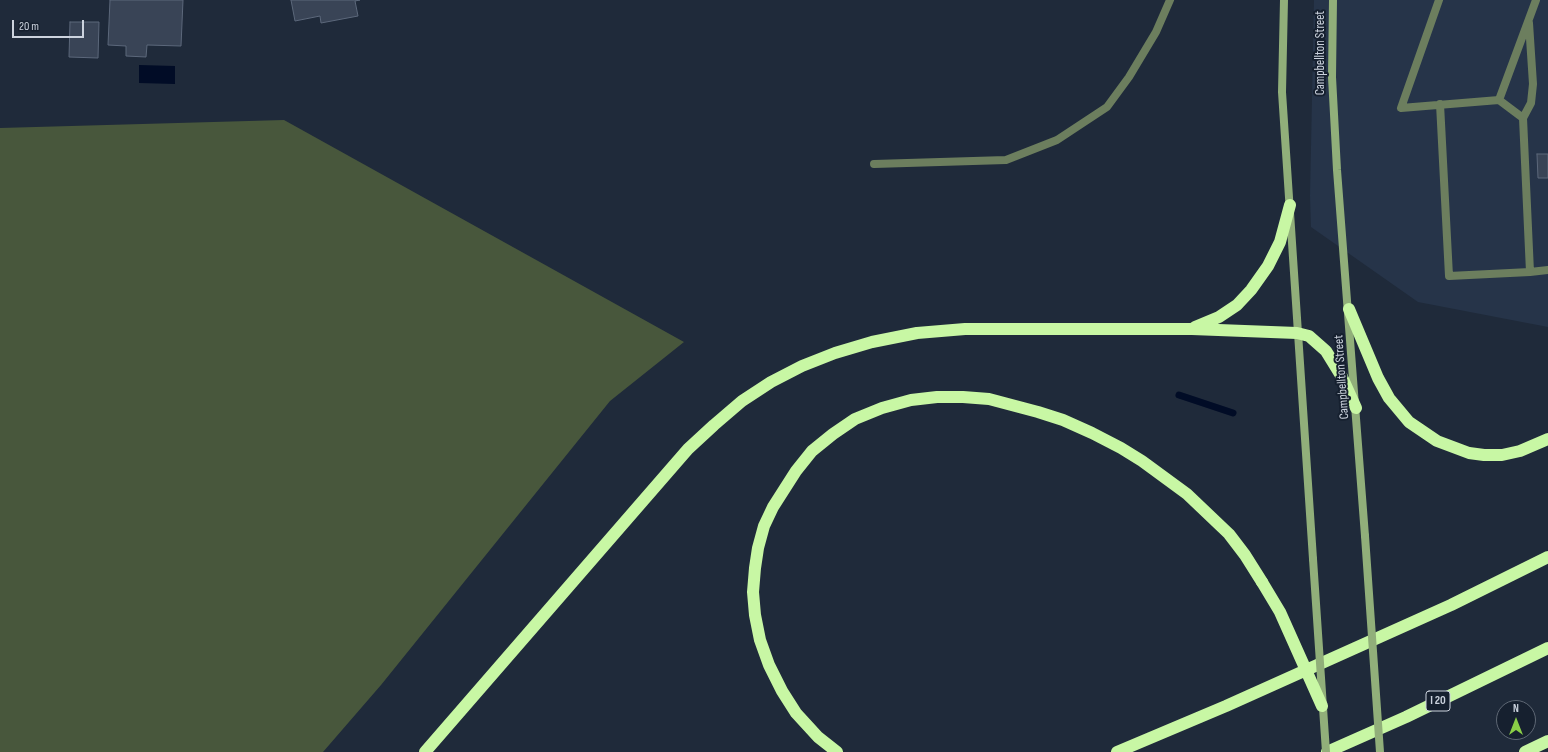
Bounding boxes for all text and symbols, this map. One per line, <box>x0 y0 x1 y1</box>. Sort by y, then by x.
street label: Campbellton Street <box>1313 11 1329 95</box>
scale bar <box>14 12 86 38</box>
text: 20 m <box>19 19 39 34</box>
street label: Campbellton Street <box>1331 334 1353 420</box>
road number: I 20 <box>1426 691 1450 711</box>
north arrow <box>1496 700 1536 740</box>
text: N <box>1513 702 1519 715</box>

